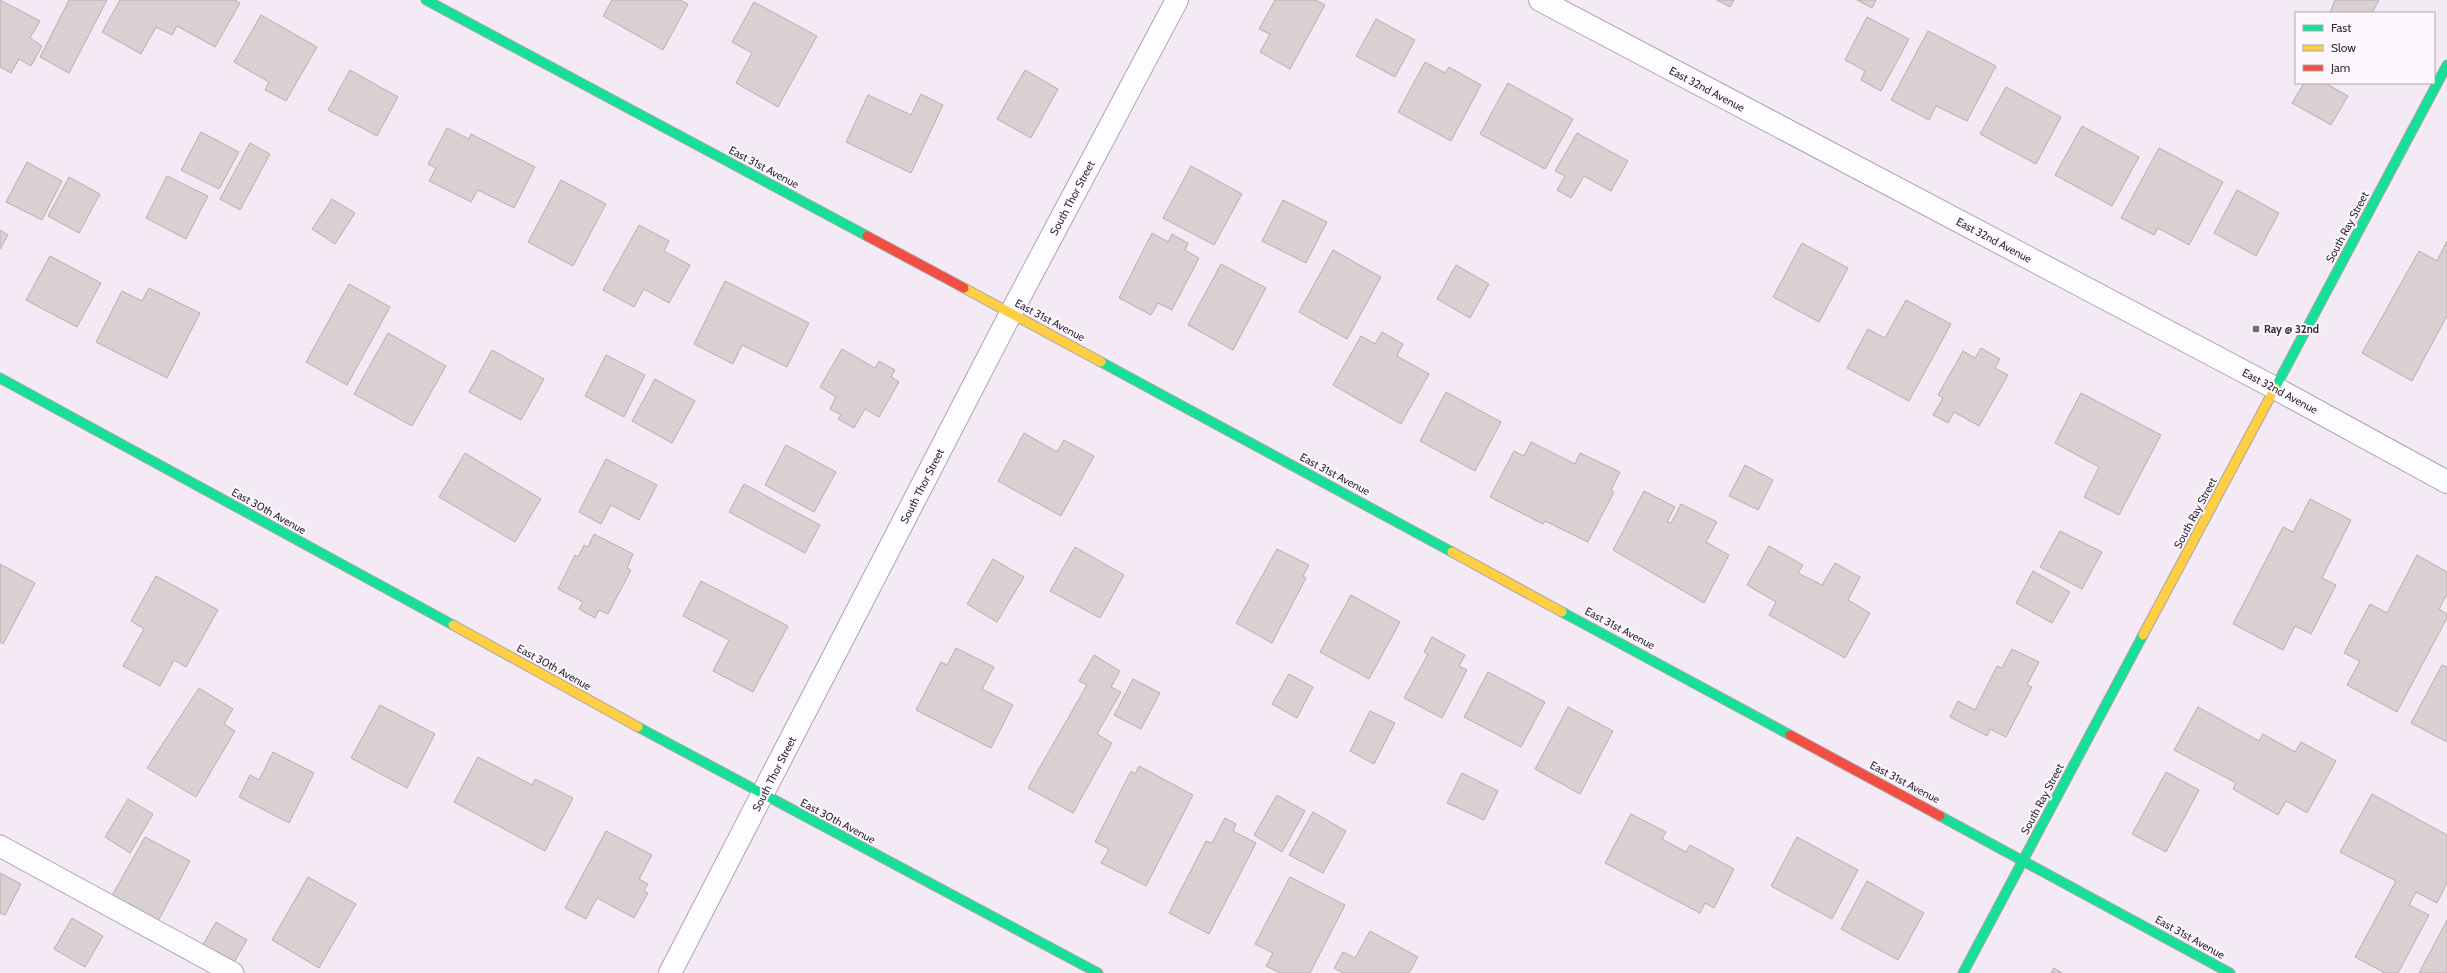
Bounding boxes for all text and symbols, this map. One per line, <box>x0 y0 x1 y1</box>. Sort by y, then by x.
legend <box>2295 12 2435 84</box>
text: Fast <box>2331 20 2351 35</box>
text: Slow <box>2331 40 2356 55</box>
text: Jam <box>2330 60 2350 75</box>
street label: East 32nd Avenue <box>1667 63 1747 115</box>
street label: East 31st Avenue <box>727 143 802 191</box>
street label: South Thor Street <box>1046 158 1098 238</box>
street label: South Ray Street <box>2322 189 2372 265</box>
street label: East 32nd Avenue <box>1954 214 2034 266</box>
street label: East 31st Avenue <box>1013 296 1088 344</box>
place label: Ray @ 32nd <box>2264 322 2319 336</box>
marker: Ray @ 32nd <box>2251 324 2261 334</box>
street label: East 32nd Avenue <box>2240 365 2320 417</box>
street label: South Thor Street <box>897 446 947 526</box>
street label: East 31st Avenue <box>1298 450 1373 498</box>
street label: South Ray Street <box>2170 475 2220 551</box>
street label: East 30th Avenue <box>229 485 309 537</box>
street label: East 31st Avenue <box>1583 604 1658 652</box>
street label: East 30th Avenue <box>514 641 594 693</box>
street label: South Thor Street <box>749 734 799 814</box>
street label: East 31st Avenue <box>1868 758 1943 806</box>
street label: South Ray Street <box>2017 761 2067 837</box>
street label: East 30th Avenue <box>798 795 878 847</box>
street label: East 31st Avenue <box>2153 912 2228 962</box>

